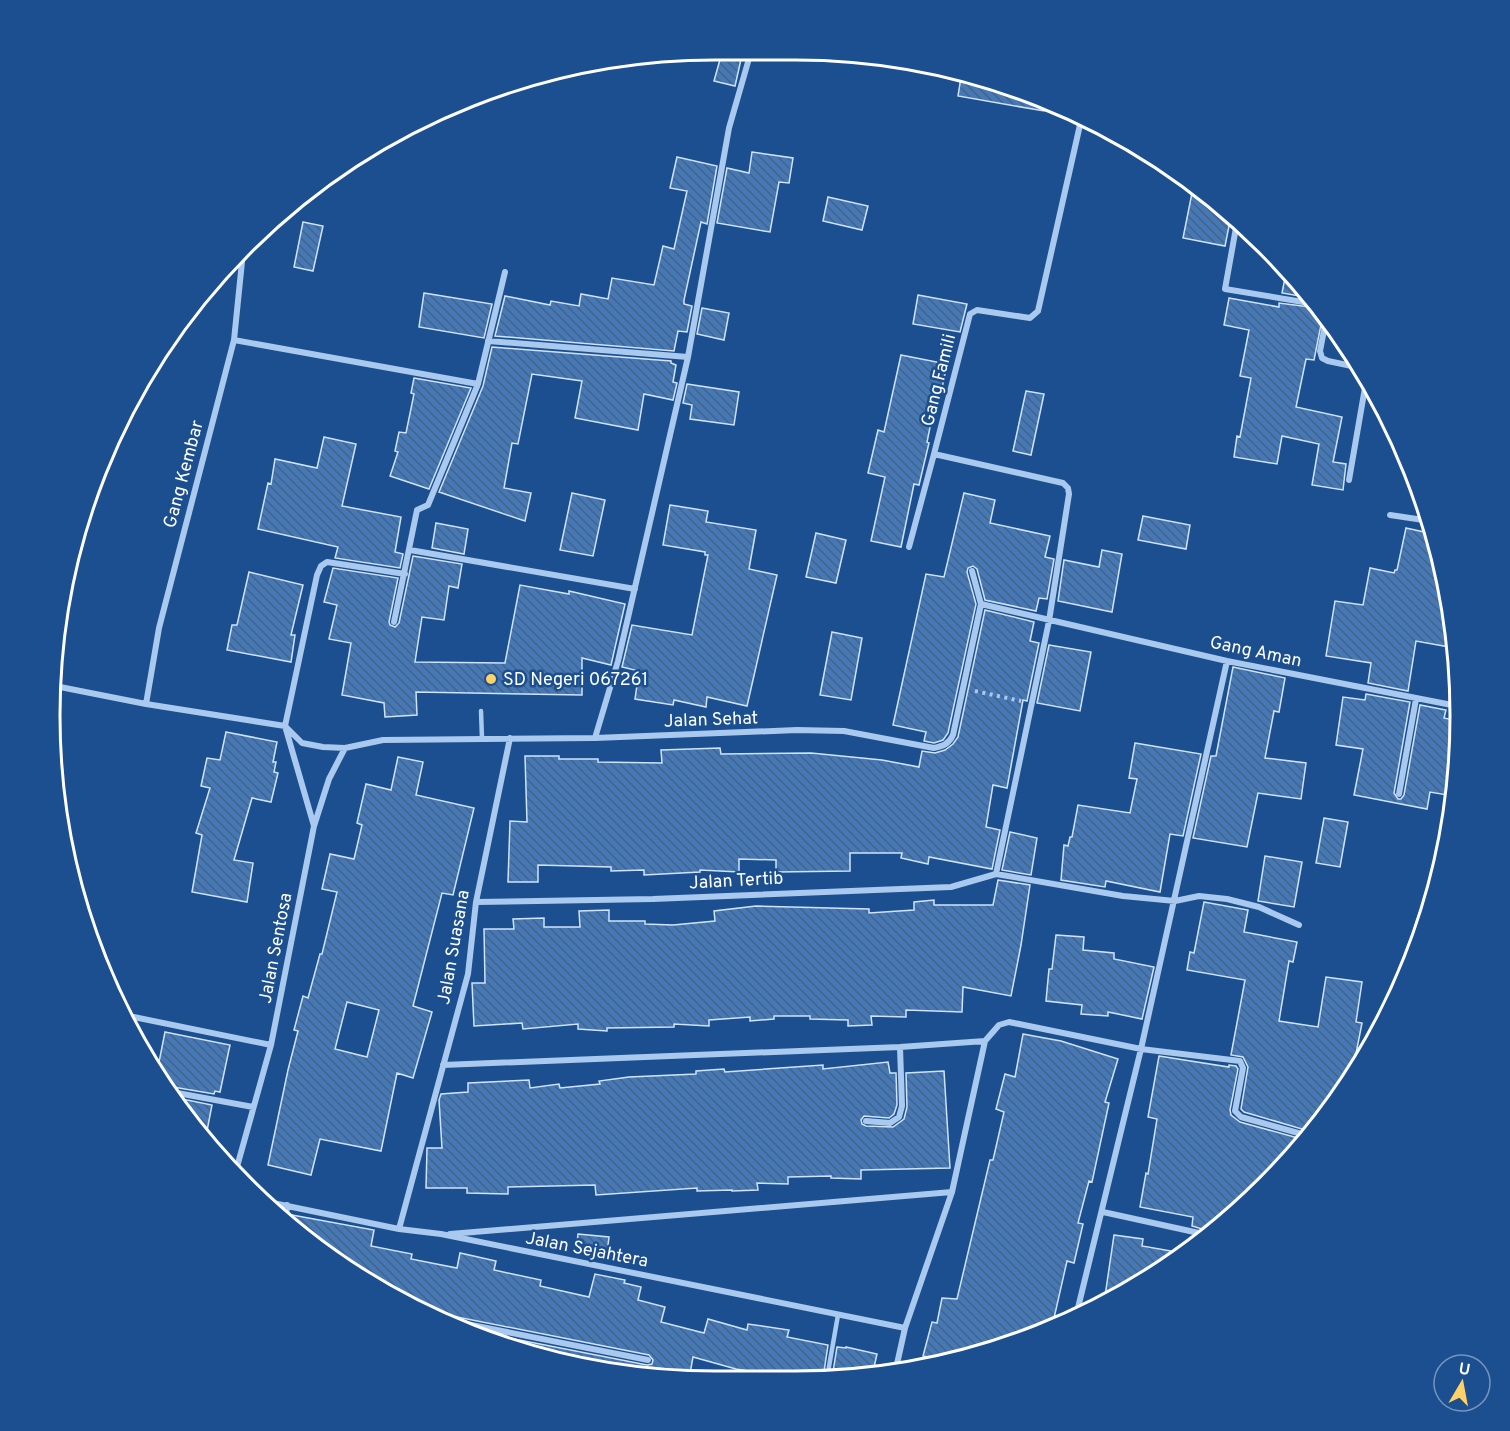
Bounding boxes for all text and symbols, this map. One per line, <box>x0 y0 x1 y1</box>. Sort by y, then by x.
street label: Gang Famili <box>917 332 962 429</box>
street label: Gang Kembar <box>159 418 210 531</box>
street label: Gang Aman <box>1208 631 1304 673</box>
place label: SD Negeri 067261 <box>503 669 648 692</box>
marker: SD Negeri 067261 <box>484 672 498 686</box>
street label: Jalan Sehat <box>663 707 759 734</box>
street label: Jalan Tertib <box>688 868 784 895</box>
street label: Jalan Suasana <box>433 888 476 1006</box>
street label: Jalan Sentosa <box>254 891 298 1006</box>
street label: Jalan Sejahtera <box>523 1227 650 1274</box>
north arrow <box>1432 1353 1492 1413</box>
text: U <box>1457 1359 1472 1381</box>

